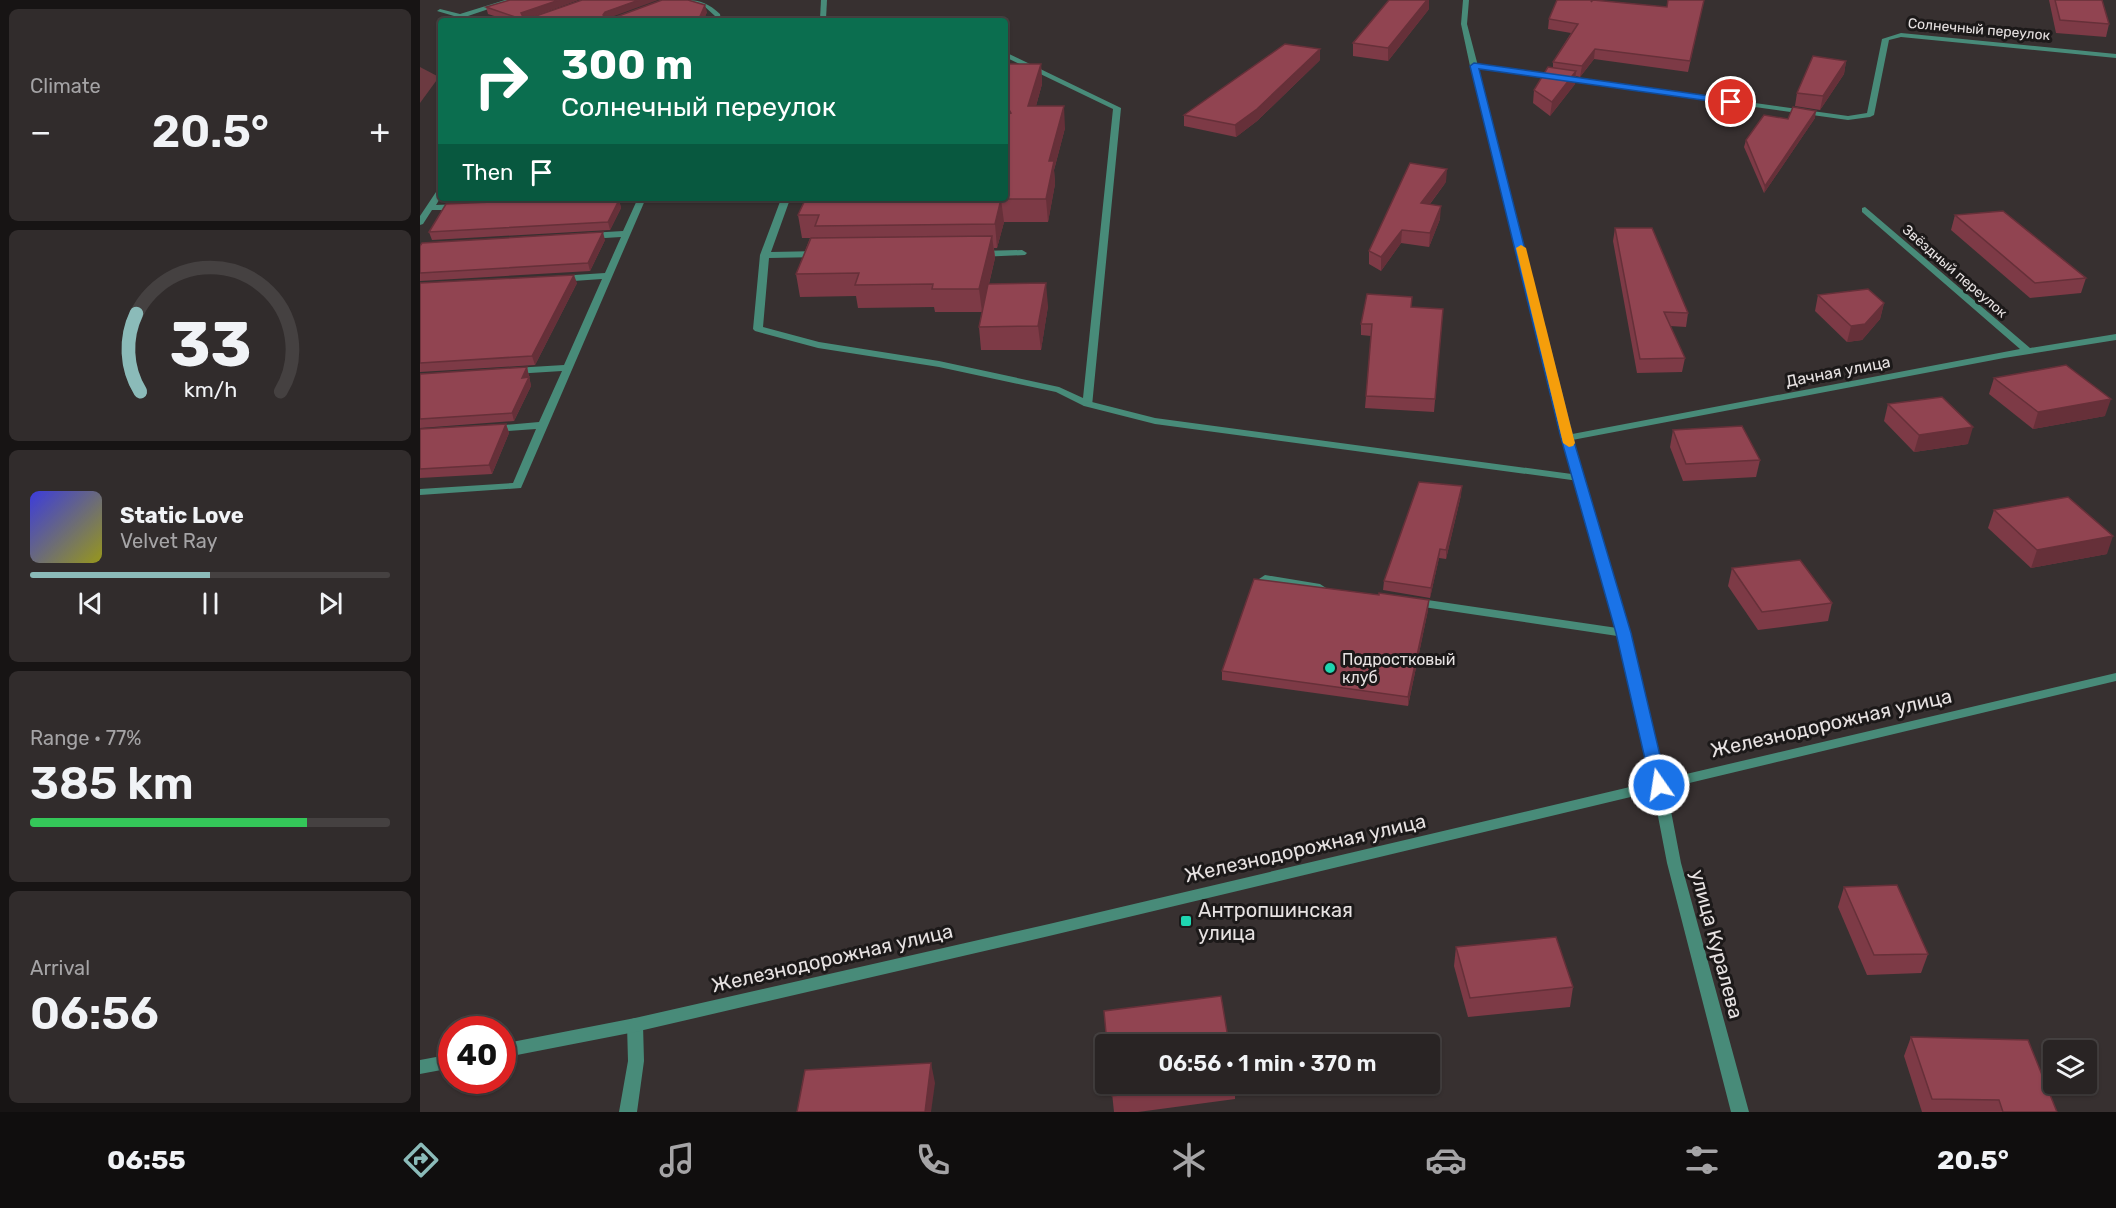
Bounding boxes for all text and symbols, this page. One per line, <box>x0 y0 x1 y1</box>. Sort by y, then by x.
street label: Солнечный переулок <box>1907 15 2051 44</box>
text: 300 m <box>561 40 693 90</box>
icon: right <box>462 42 540 120</box>
text: Climate <box>30 74 101 98</box>
pin <box>1705 76 1756 127</box>
icon: arrive <box>1714 85 1747 118</box>
text: Солнечный переулок <box>561 91 836 123</box>
text: 20.5° <box>152 105 269 158</box>
text: − <box>30 112 51 151</box>
text: + <box>369 112 390 151</box>
icon: arrive <box>525 156 558 189</box>
text: Then <box>462 159 513 186</box>
street label: Звёздный переулок <box>1899 221 2011 322</box>
text: 33 <box>169 309 251 383</box>
street label: Дачная улица <box>1784 352 1892 391</box>
text: km/h <box>183 378 237 403</box>
text: Static Love <box>120 502 244 529</box>
text: Velvet Ray <box>120 529 218 553</box>
icon: previous <box>74 587 107 620</box>
icon: pause <box>194 587 227 620</box>
icon: next <box>314 587 347 620</box>
place label: Подростковый клуб <box>1342 650 1455 687</box>
marker: Подростковый клуб <box>1323 661 1337 675</box>
street label: Железнодорожная улица <box>1708 684 1954 762</box>
text: Range · 77% <box>30 726 142 750</box>
position arrow <box>1627 753 1691 817</box>
text: 385 km <box>30 757 194 810</box>
street label: Железнодорожная улица <box>1182 809 1428 887</box>
street label: улица Куралева <box>1686 867 1748 1021</box>
place label: Антропшинская улица <box>1198 898 1353 945</box>
marker: Антропшинская улица <box>1179 914 1193 928</box>
street label: Железнодорожная улица <box>709 919 955 997</box>
text: Arrival <box>30 956 90 980</box>
text: 06:56 <box>30 987 159 1040</box>
speed limit sign: 40 <box>438 1016 516 1094</box>
map controls <box>2043 1040 2097 1094</box>
button: layers <box>2043 1040 2097 1094</box>
text: 06:56 · 1 min · 370 m <box>1158 1050 1377 1077</box>
icon: directions <box>400 1139 442 1181</box>
icon: music <box>656 1139 698 1181</box>
icon: phone <box>912 1139 954 1181</box>
icon: climate <box>1168 1139 1210 1181</box>
icon: car <box>1425 1139 1467 1181</box>
icon: filters <box>1681 1139 1723 1181</box>
text: 06:55 <box>107 1144 186 1176</box>
text: 20.5° <box>1937 1144 2009 1176</box>

